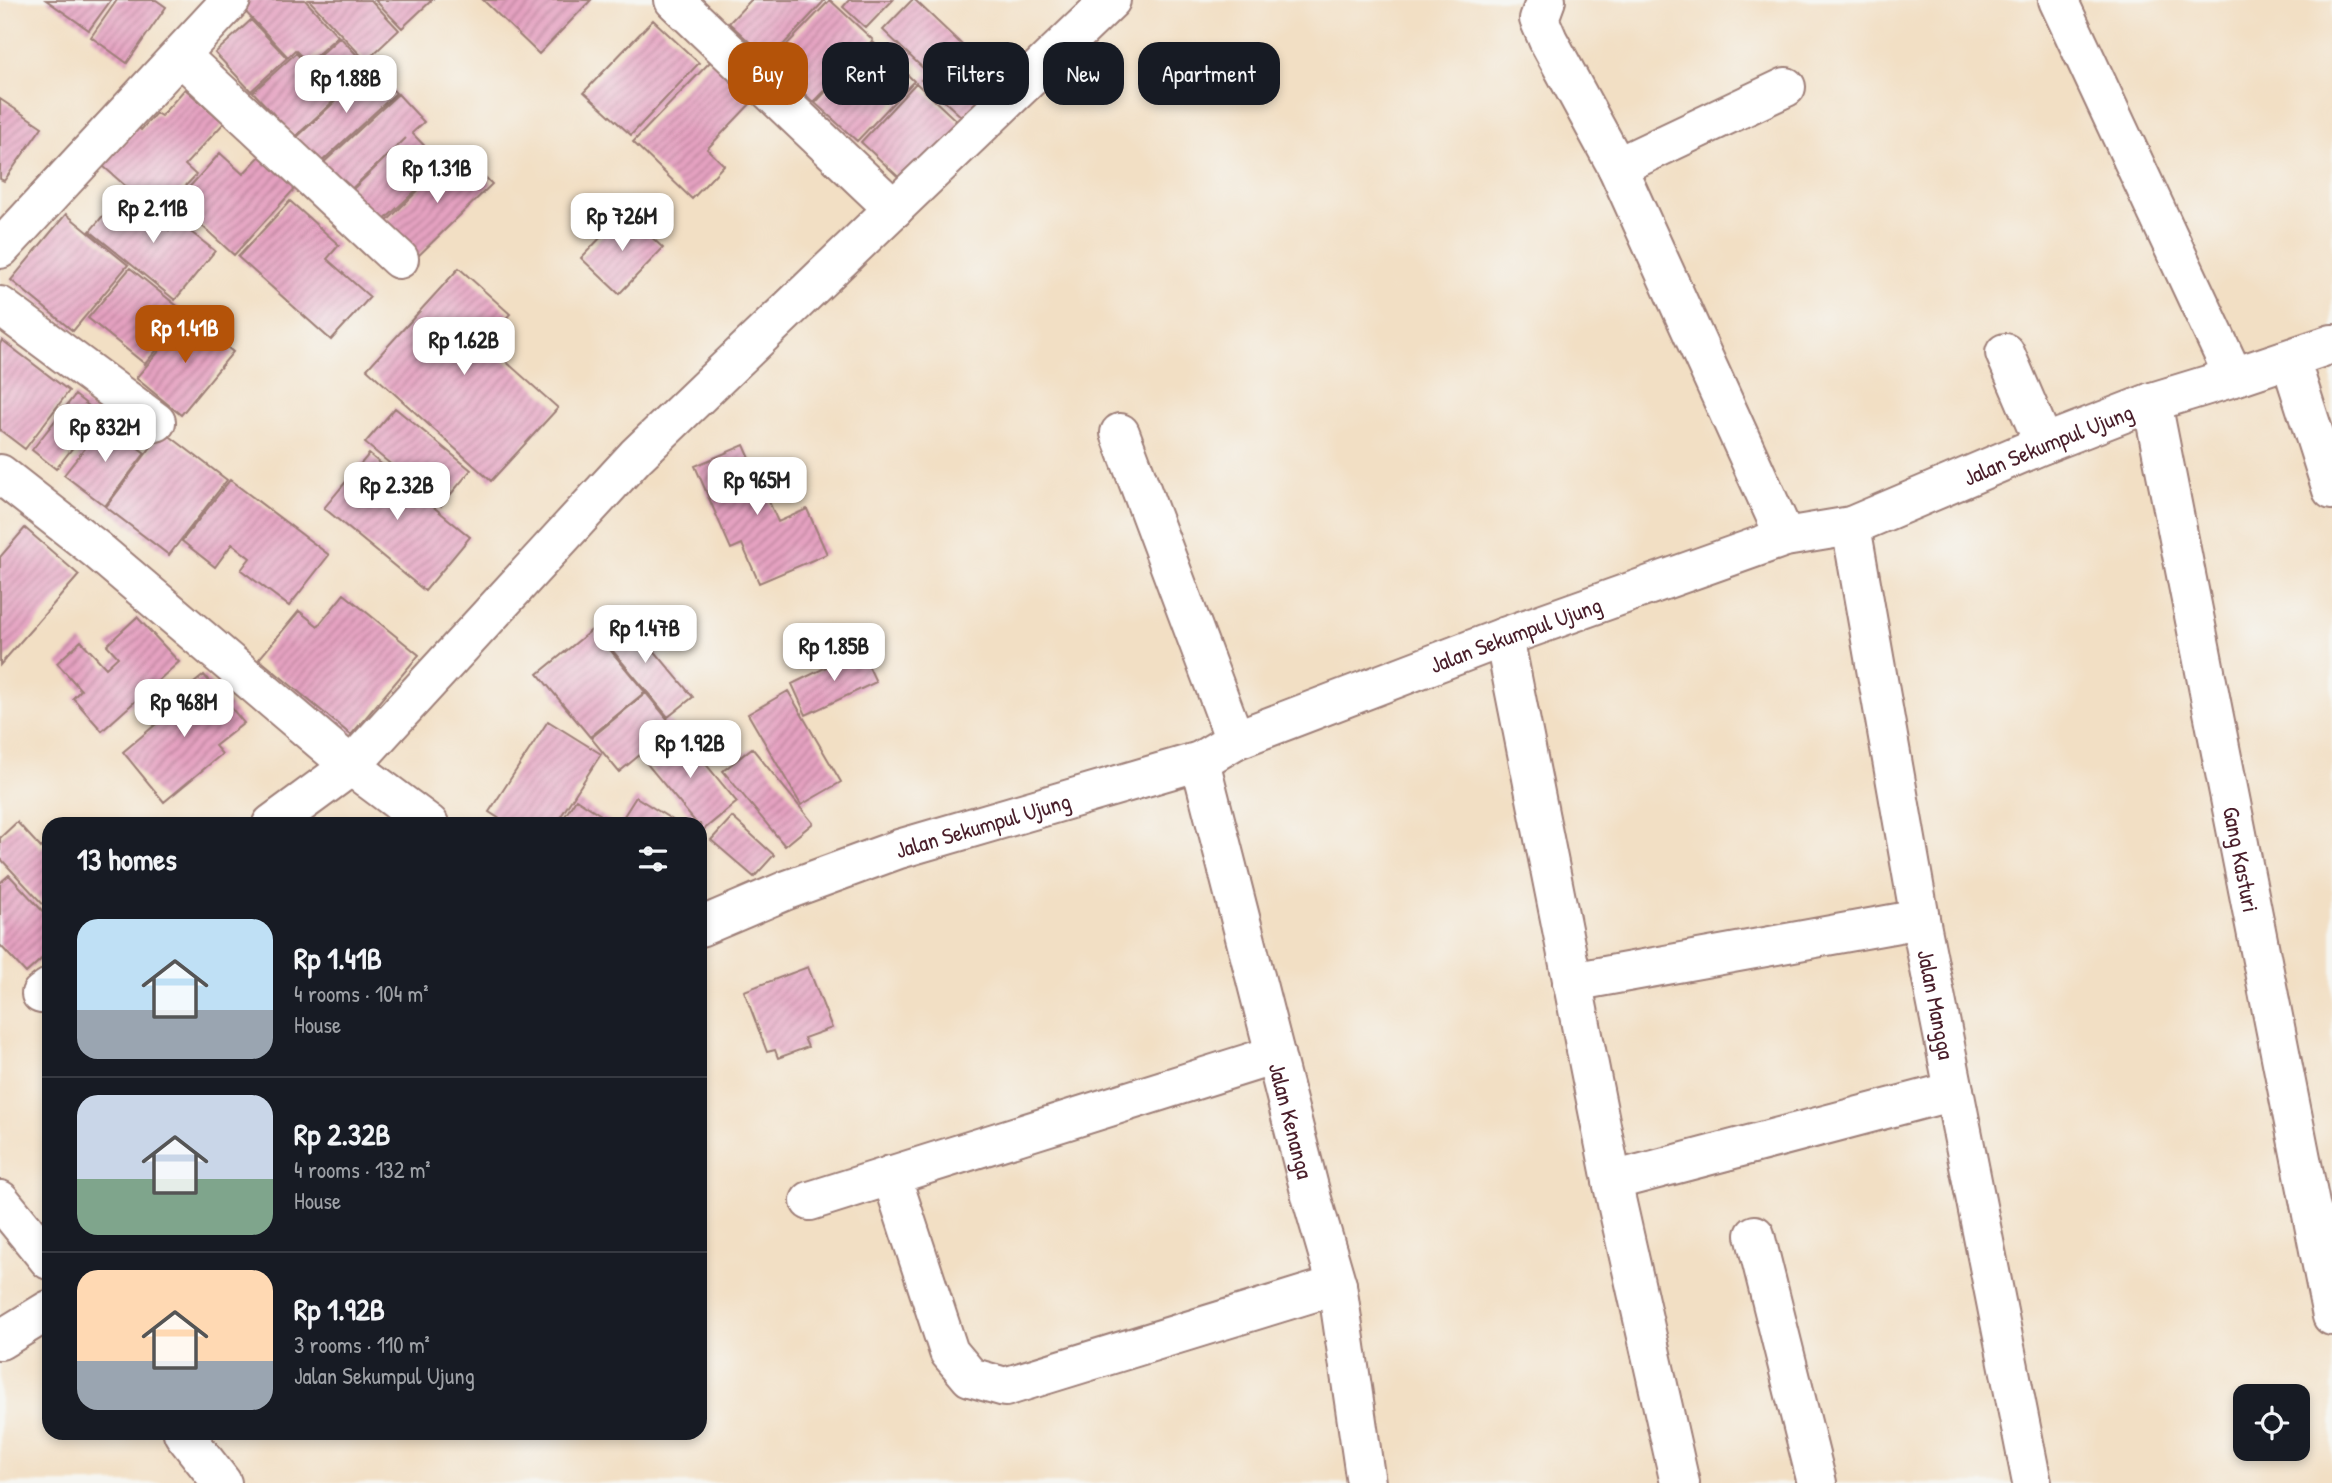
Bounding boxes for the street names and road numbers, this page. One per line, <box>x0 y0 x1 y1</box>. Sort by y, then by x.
street label: Jalan Sekumpul Ujung <box>1958 395 2138 492</box>
street label: Jalan Sekumpul Ujung <box>1425 588 1605 680</box>
street label: Jalan Sekumpul Ujung <box>892 784 1074 865</box>
street label: Gang Kasturi <box>2216 804 2268 915</box>
street label: Jalan Mangga <box>1911 947 1963 1062</box>
street label: Jalan Kenanga <box>1262 1059 1322 1182</box>

